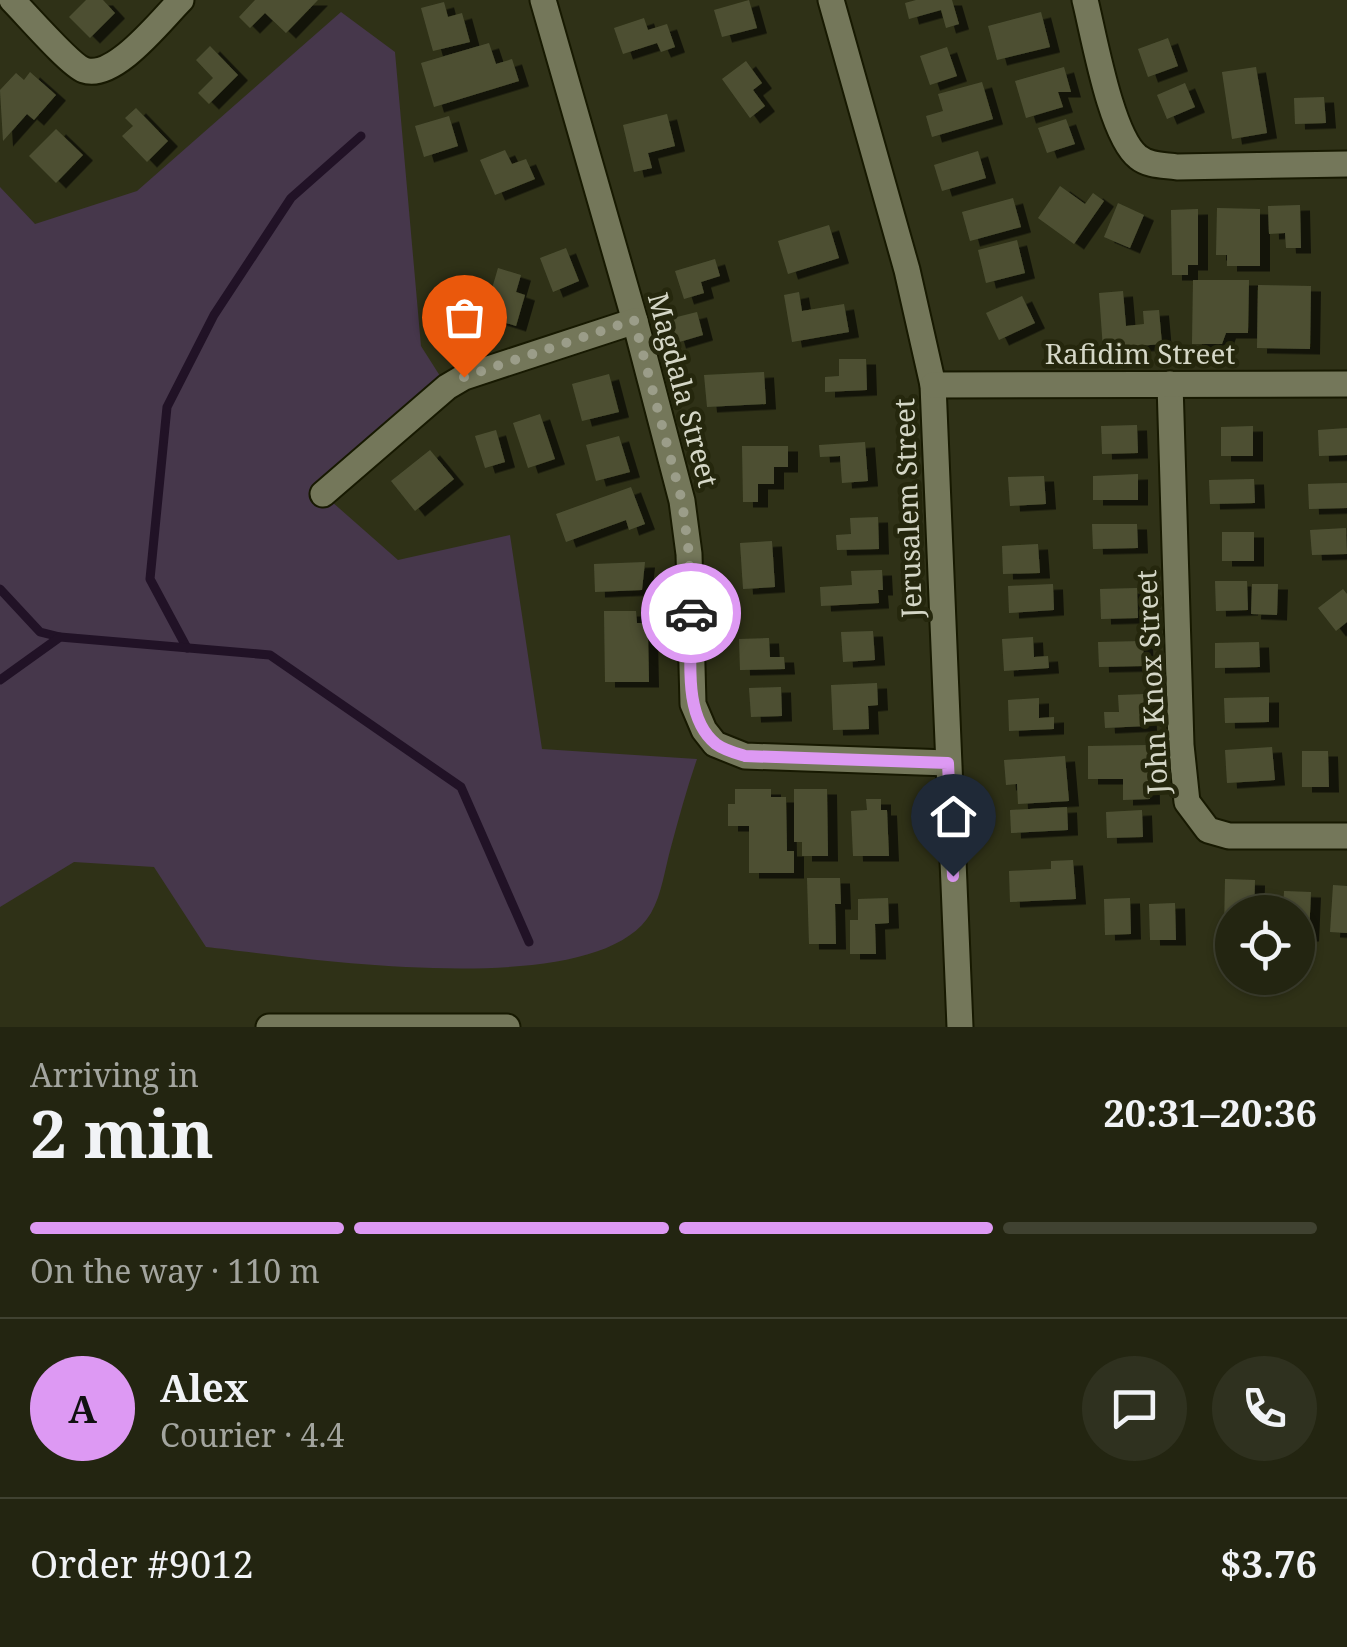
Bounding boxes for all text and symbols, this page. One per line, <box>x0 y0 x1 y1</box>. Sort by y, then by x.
pin <box>422 275 507 378</box>
street label: Magdala Street <box>640 288 728 491</box>
icon: bag <box>437 290 492 345</box>
street label: Rafidim Street <box>1045 334 1235 372</box>
street label: Jerusalem Street <box>884 397 930 620</box>
courier <box>641 563 741 663</box>
street label: John Knox Street <box>1126 569 1176 796</box>
icon: car <box>664 586 719 641</box>
pin <box>911 774 996 877</box>
icon: home <box>926 789 981 844</box>
map controls <box>1215 895 1315 995</box>
button: locate <box>1215 895 1315 995</box>
text: Arriving in <box>30 1053 199 1096</box>
text: 20:31–20:36 <box>1103 1086 1317 1138</box>
text: 2 min <box>30 1089 214 1177</box>
text: On the way · 110 m <box>30 1249 320 1292</box>
button: chat <box>1082 1356 1187 1461</box>
button: phone <box>1212 1356 1317 1461</box>
text: Alex <box>160 1361 248 1413</box>
text: A <box>68 1382 97 1434</box>
text: Courier · 4.4 <box>160 1413 344 1456</box>
text: Order #9012 <box>30 1537 254 1589</box>
text: $3.76 <box>1220 1537 1317 1589</box>

